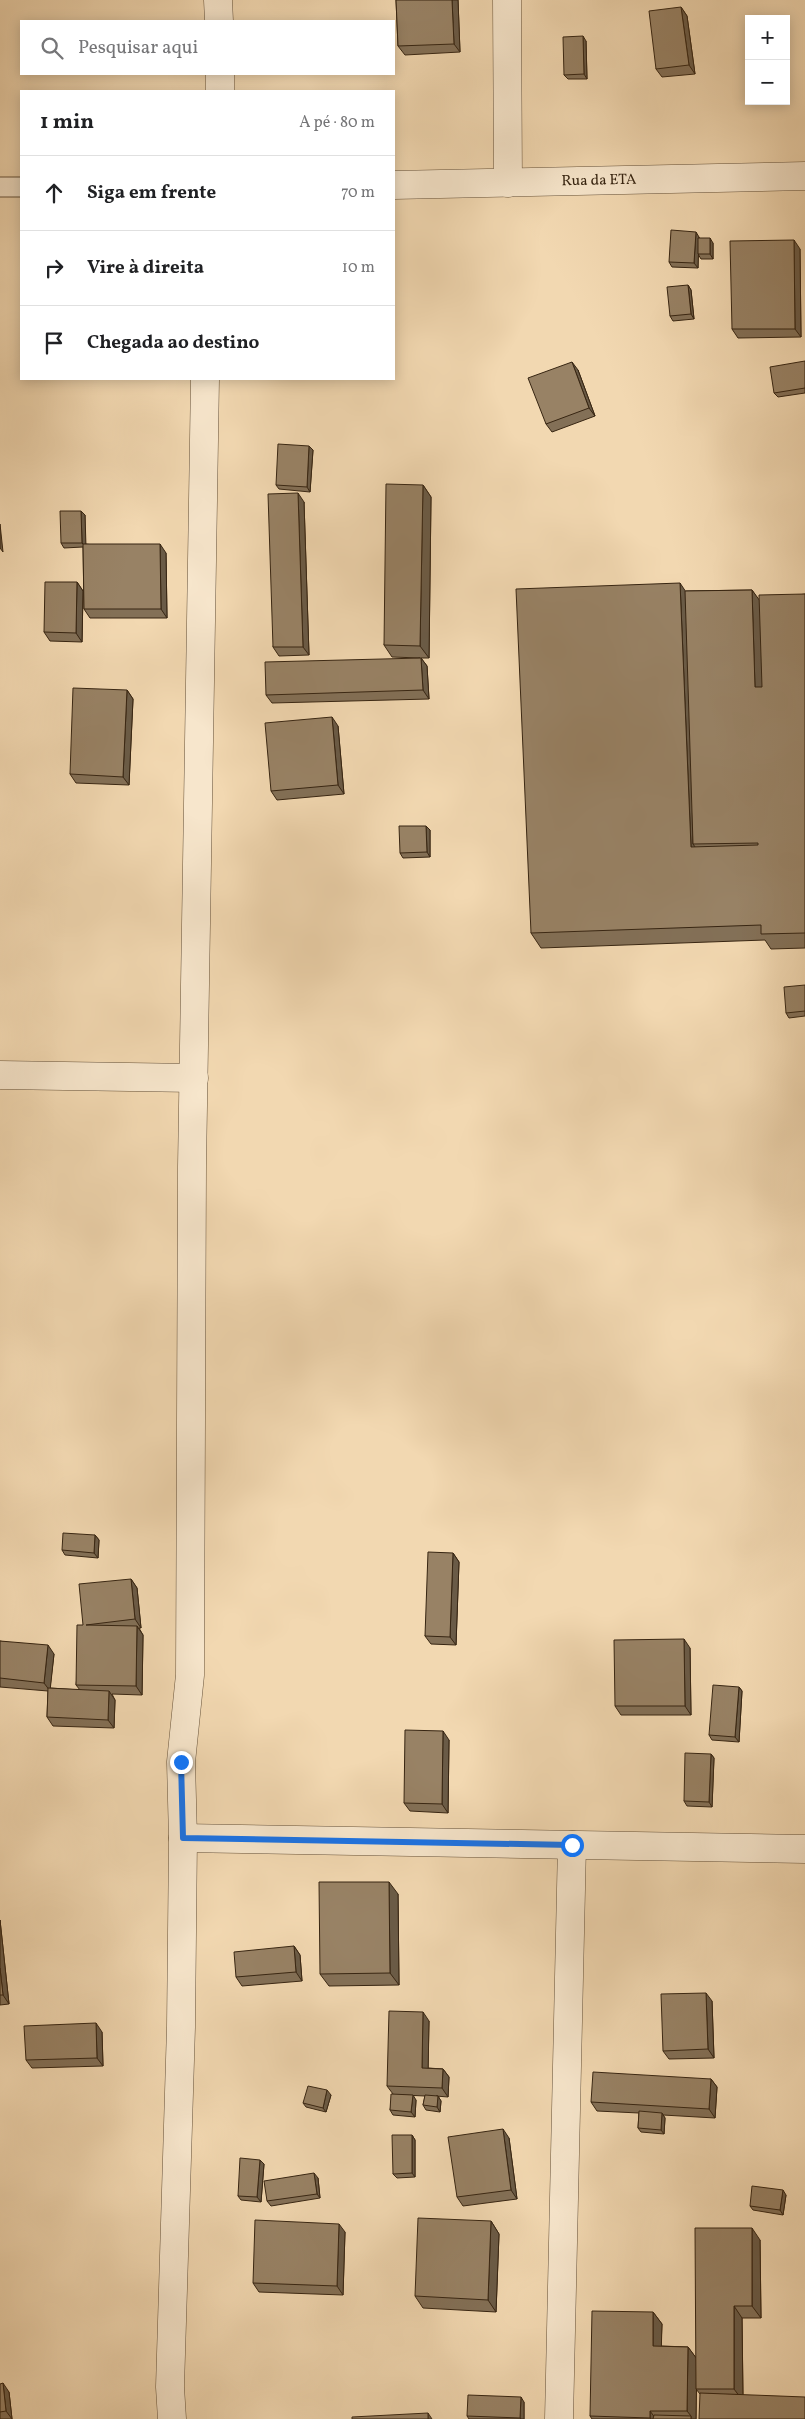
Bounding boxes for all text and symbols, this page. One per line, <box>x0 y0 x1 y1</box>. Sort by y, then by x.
map controls <box>745 15 790 105</box>
button: + <box>745 15 790 60</box>
search box <box>20 20 395 75</box>
icon: search <box>38 34 66 62</box>
text: Pesquisar aqui <box>78 35 198 61</box>
button: − <box>745 60 790 105</box>
text: 1 min <box>40 108 94 137</box>
text: A pé · 80 m <box>299 112 375 134</box>
street label: Rua da ETA <box>561 169 637 192</box>
icon: ahead <box>40 179 68 207</box>
text: Siga em frente <box>87 180 216 206</box>
text: 70 m <box>341 182 375 204</box>
icon: right <box>40 254 68 282</box>
text: Vire à direita <box>87 255 204 281</box>
text: 10 m <box>342 257 375 279</box>
icon: arrive <box>40 329 68 357</box>
text: Chegada ao destino <box>87 330 259 356</box>
route end <box>170 1751 193 1774</box>
route start <box>561 1834 584 1857</box>

